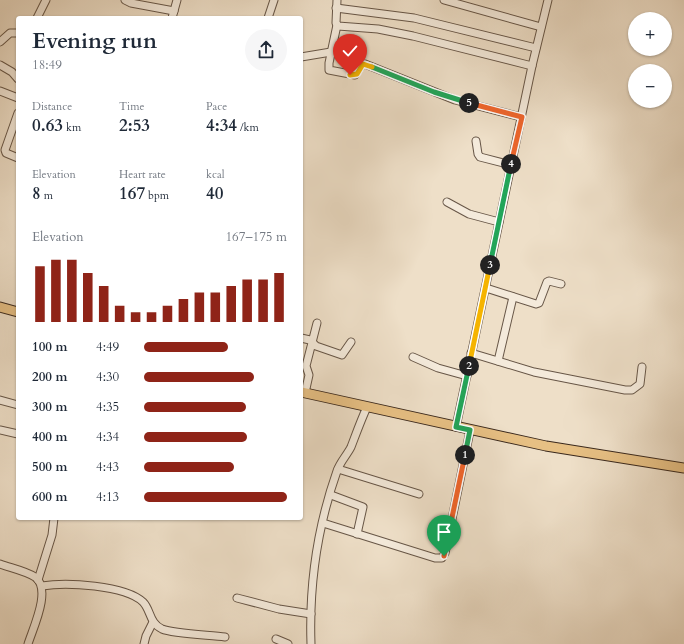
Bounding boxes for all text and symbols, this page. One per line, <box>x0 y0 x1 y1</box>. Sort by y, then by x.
map controls <box>628 12 672 108</box>
button: + <box>628 12 672 56</box>
text: Evening run <box>32 26 157 56</box>
button: share <box>245 29 287 71</box>
pin <box>333 34 367 75</box>
icon: check <box>339 40 361 62</box>
text: 18:49 <box>32 56 62 74</box>
button: − <box>628 64 672 108</box>
pin: 5 <box>459 93 479 113</box>
text: 5 <box>466 95 472 110</box>
text: Distance <box>32 99 72 114</box>
text: Time <box>119 99 144 114</box>
text: Pace <box>206 99 227 114</box>
text: 0.63 <box>32 114 63 137</box>
text: 2:53 <box>119 114 150 137</box>
text: 4:34 <box>206 114 237 137</box>
text: km <box>63 120 81 135</box>
text: /km <box>237 120 259 135</box>
pin: 4 <box>501 154 521 174</box>
text: 4 <box>508 156 514 171</box>
text: Elevation <box>32 167 76 182</box>
text: Heart rate <box>119 167 166 182</box>
text: kcal <box>206 167 224 182</box>
text: 8 <box>32 182 41 205</box>
text: 167 <box>119 182 145 205</box>
text: 40 <box>206 182 223 205</box>
text: m <box>41 188 53 203</box>
text: bpm <box>145 188 169 203</box>
text: Elevation <box>32 228 84 246</box>
text: 167–175 m <box>225 228 287 246</box>
pin: 3 <box>480 255 500 275</box>
text: 3 <box>487 257 493 272</box>
text: 100 m <box>32 338 67 356</box>
text: 4:49 <box>96 338 119 356</box>
pin: 2 <box>459 356 479 376</box>
text: 2 <box>466 358 472 373</box>
text: 200 m <box>32 368 67 386</box>
text: 4:30 <box>96 368 119 386</box>
text: 300 m <box>32 398 67 416</box>
text: 4:35 <box>96 398 119 416</box>
text: 400 m <box>32 428 67 446</box>
text: 4:34 <box>96 428 119 446</box>
pin: 1 <box>455 445 475 465</box>
text: 1 <box>462 447 468 462</box>
text: 500 m <box>32 458 67 476</box>
text: 4:43 <box>96 458 119 476</box>
text: 600 m <box>32 488 67 506</box>
text: 4:13 <box>96 488 119 506</box>
pin <box>427 515 461 556</box>
icon: arrive <box>433 521 455 543</box>

